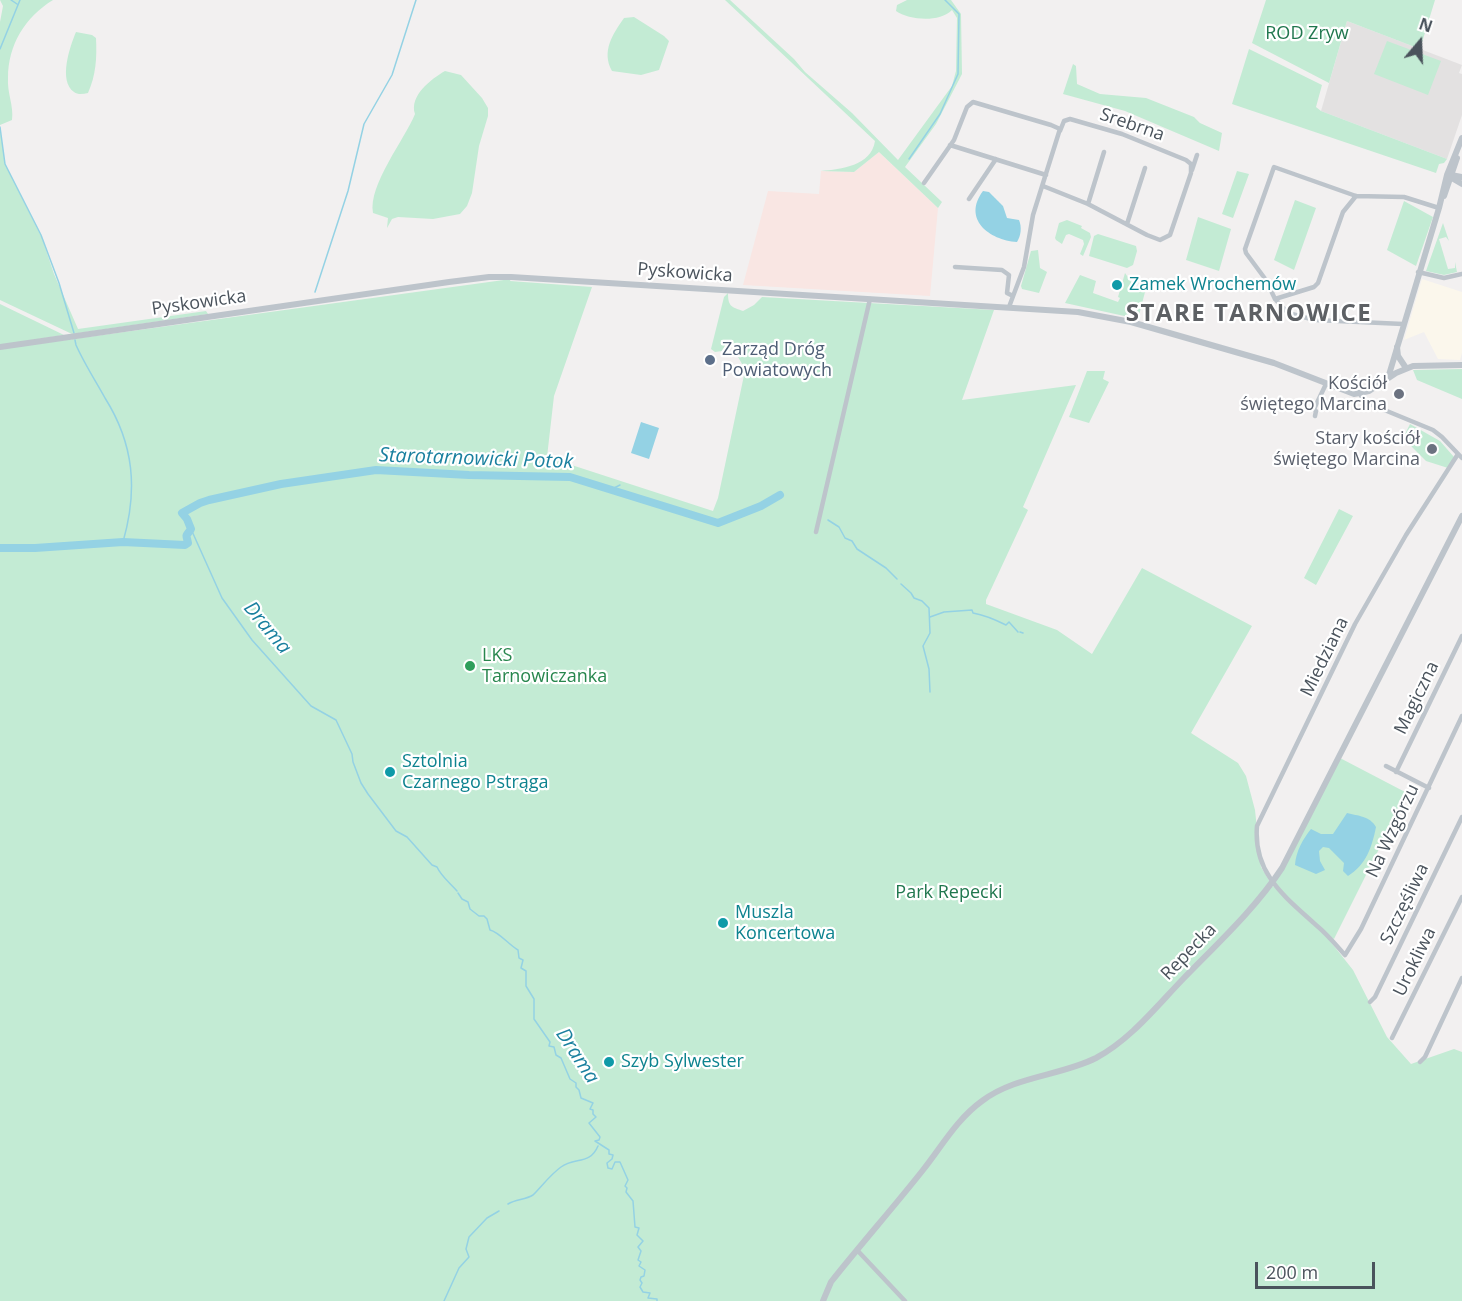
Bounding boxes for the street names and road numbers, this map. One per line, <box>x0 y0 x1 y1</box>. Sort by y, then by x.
street label: Srebrna <box>1097 104 1167 146</box>
street label: Pyskowicka <box>637 259 733 287</box>
street label: Pyskowicka <box>150 286 248 320</box>
street label: Miedziana <box>1296 614 1354 700</box>
street label: Magiczna <box>1390 658 1444 738</box>
street label: Na Wzgórzu <box>1362 781 1424 881</box>
street label: Szczęśliwa <box>1376 860 1434 948</box>
street label: Repecka <box>1157 919 1221 985</box>
street label: Urokliwa <box>1389 924 1441 1000</box>

